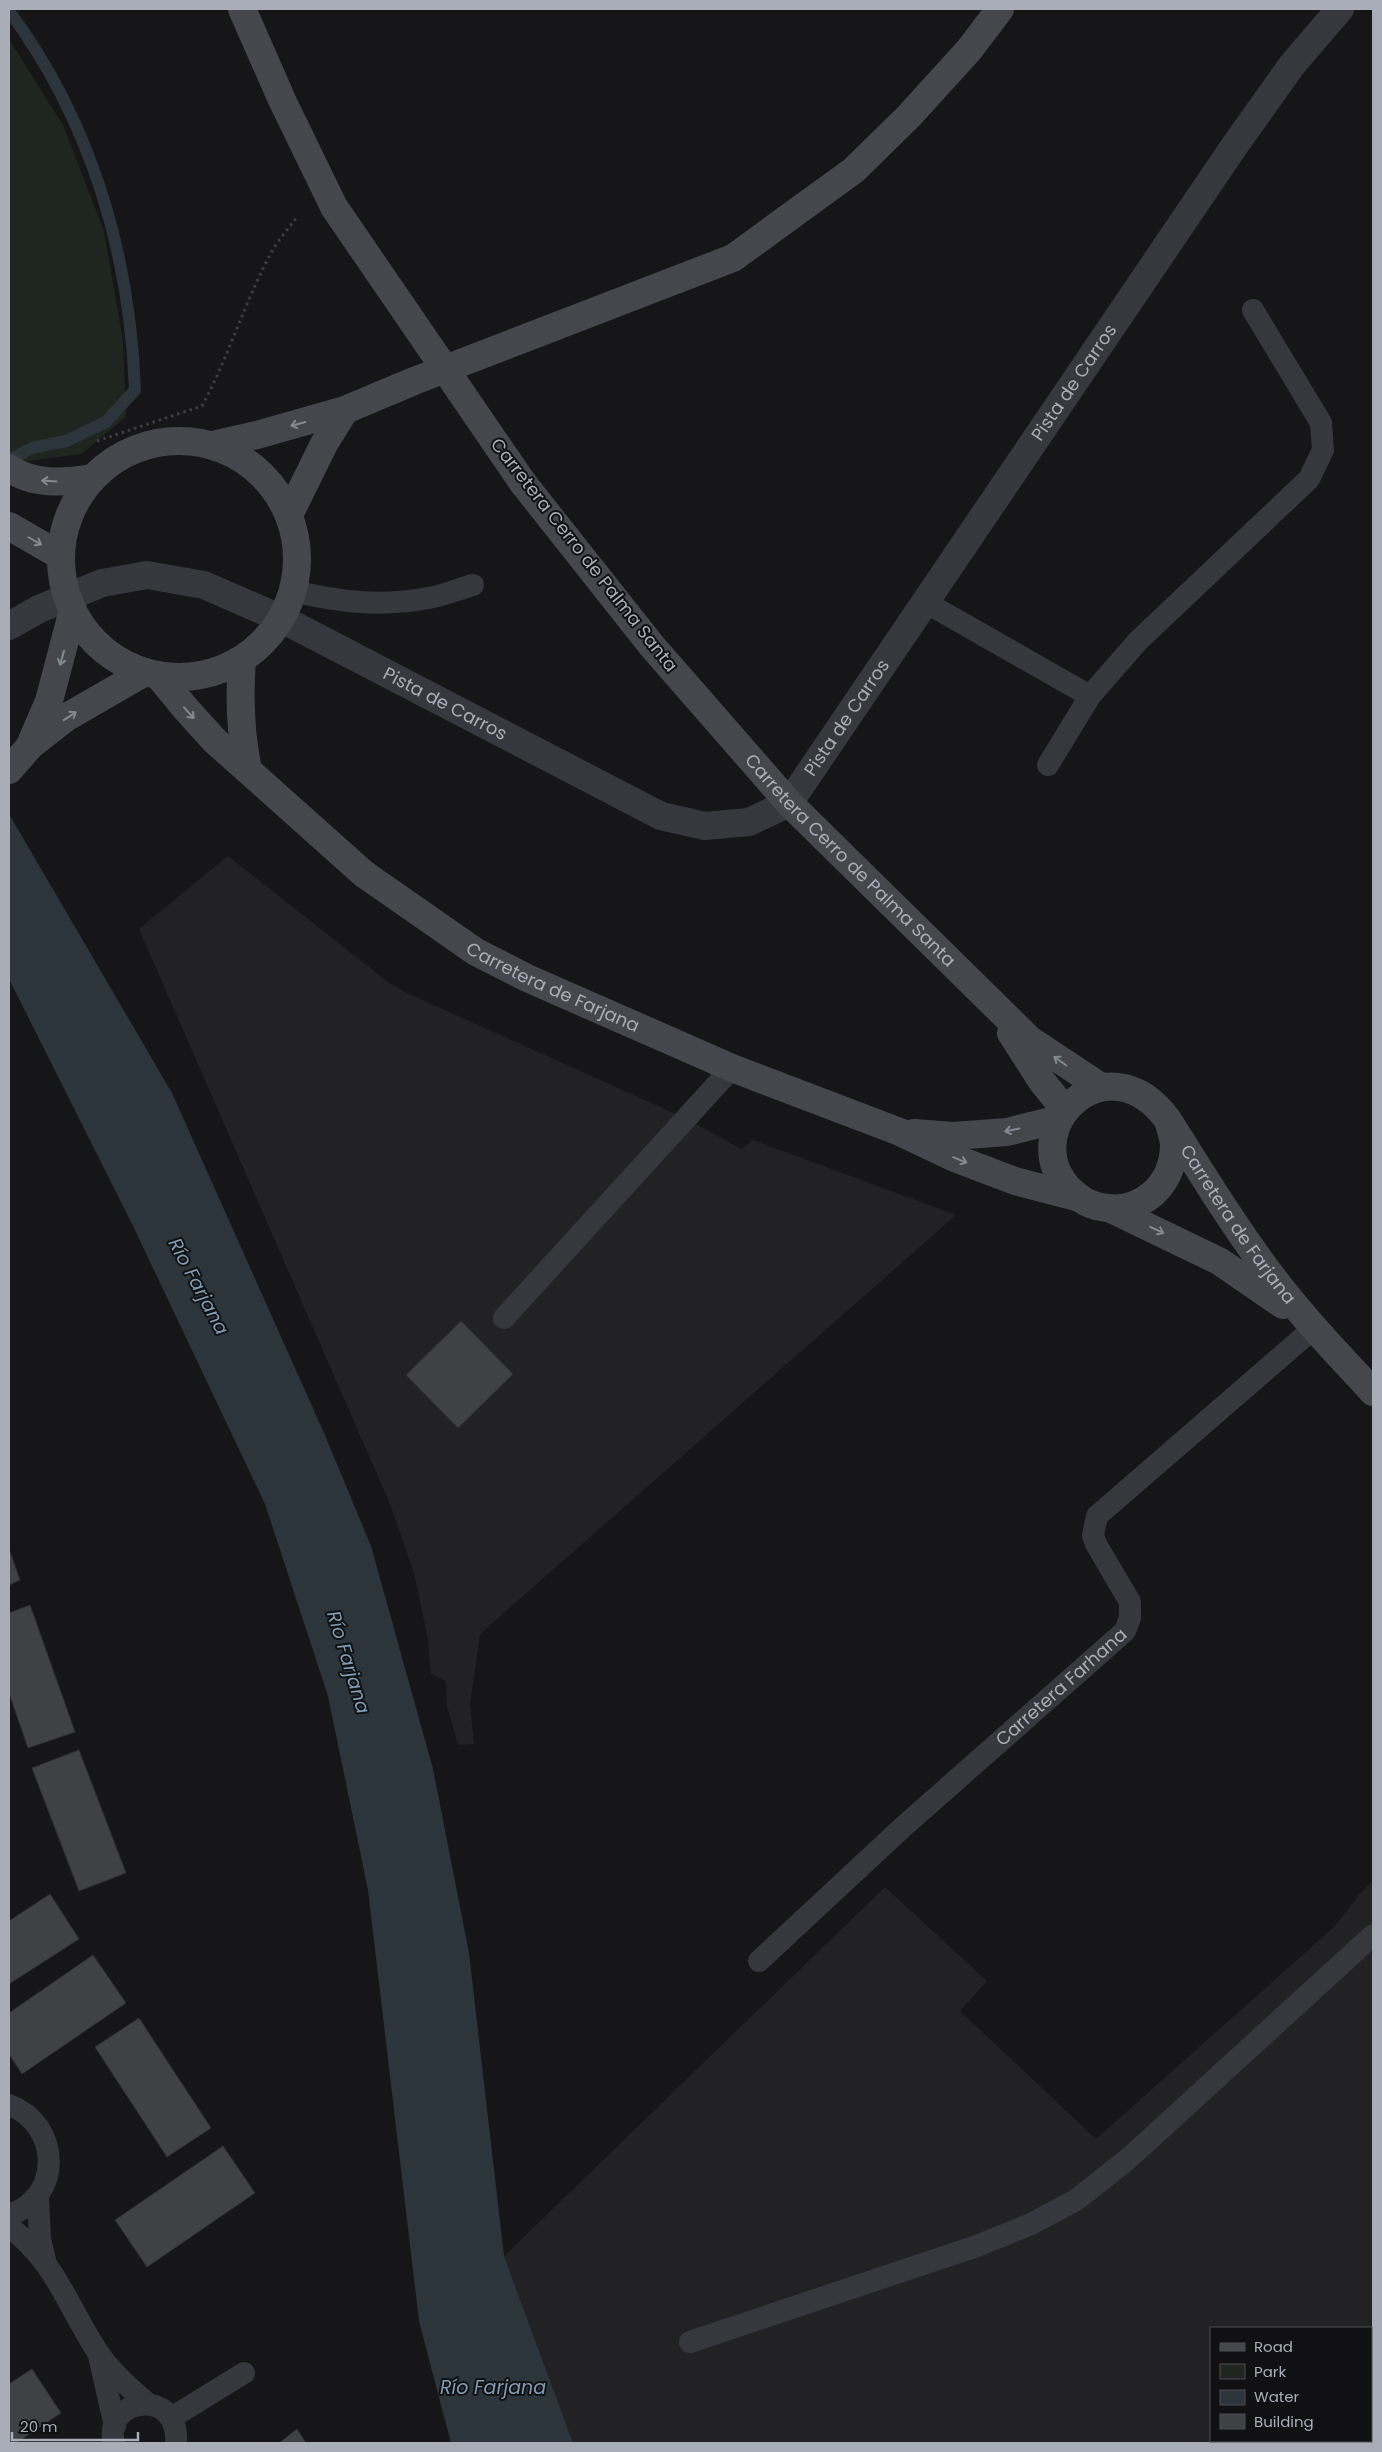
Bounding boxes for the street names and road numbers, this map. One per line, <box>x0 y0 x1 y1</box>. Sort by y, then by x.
street label: Pista de Carros <box>1025 319 1122 446</box>
street label: Carretera Cerro de Palma Santa <box>485 433 684 677</box>
street label: Pista de Carros <box>798 654 895 781</box>
street label: Pista de Carros <box>379 661 512 746</box>
street label: Carretera Cerro de Palma Santa <box>739 748 961 972</box>
street label: Carretera de Farjana <box>461 936 644 1038</box>
street label: Carretera de Farjana <box>1175 1140 1302 1309</box>
street label: Carretera Farhana <box>990 1622 1132 1752</box>

